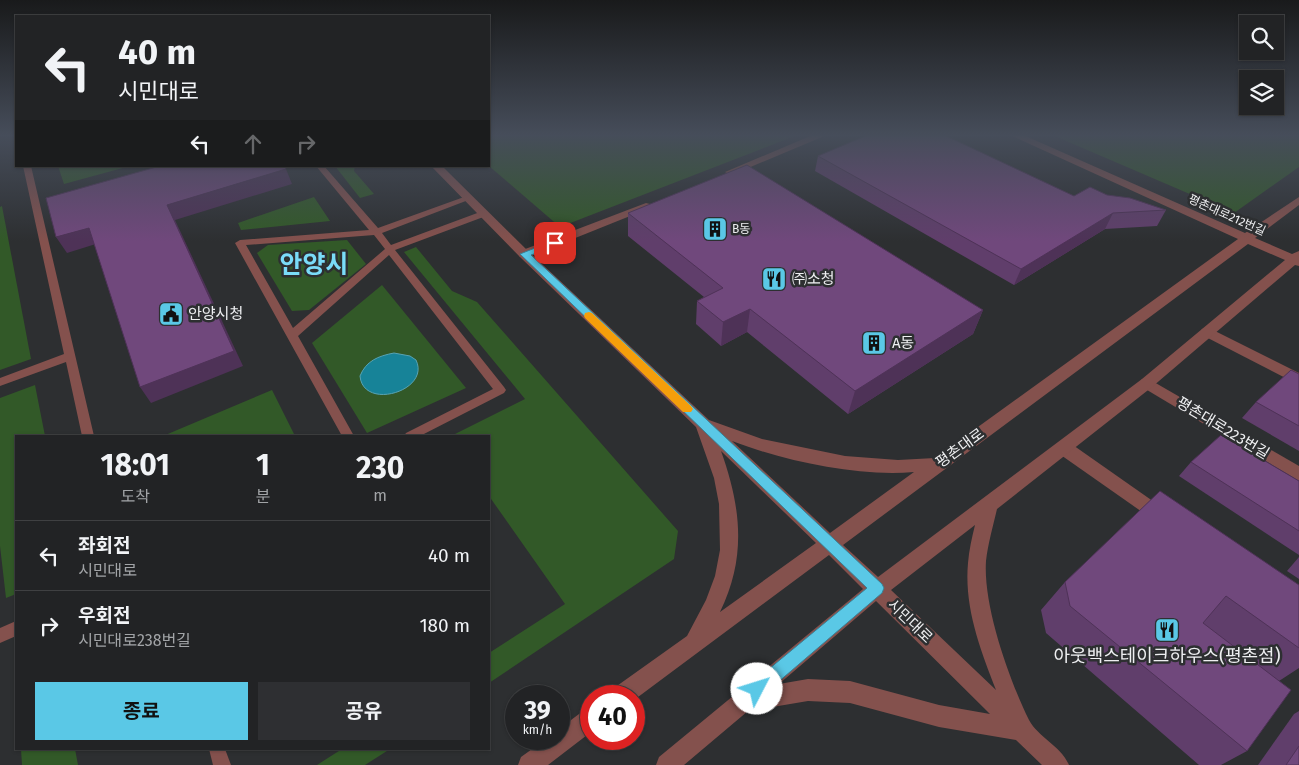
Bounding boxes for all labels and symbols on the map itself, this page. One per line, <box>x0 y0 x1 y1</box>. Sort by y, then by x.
street label: 평촌대로212번길 <box>1186 192 1268 238</box>
building icon: B동 <box>702 216 728 242</box>
pin <box>534 222 576 264</box>
place label: B동 <box>732 222 750 236</box>
district label: 안양시 <box>279 250 349 280</box>
restaurant icon: ㈜소청 <box>761 266 787 292</box>
place label: ㈜소청 <box>792 270 835 288</box>
public building icon: 안양시청 <box>158 301 184 327</box>
place label: 안양시청 <box>188 305 243 323</box>
building icon: A동 <box>861 330 887 356</box>
place label: A동 <box>892 334 914 352</box>
street label: 평촌대로223번길 <box>1173 393 1273 463</box>
street label: 평촌대로 <box>932 424 988 472</box>
street label: 시민대로 <box>884 595 936 647</box>
restaurant icon: 아웃백스테이크하우스(평촌점) <box>1154 617 1180 643</box>
place label: 아웃백스테이크하우스(평촌점) <box>1054 645 1281 667</box>
position arrow <box>730 662 782 714</box>
speed limit sign: 40 <box>580 685 645 750</box>

